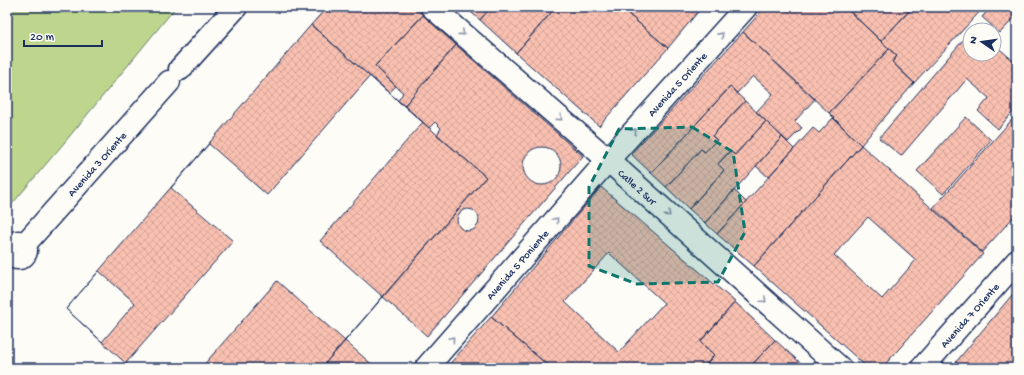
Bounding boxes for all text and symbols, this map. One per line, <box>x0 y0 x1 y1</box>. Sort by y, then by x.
scale bar <box>24 22 102 48</box>
north arrow <box>962 22 1002 62</box>
one-way arrow <box>457 28 465 35</box>
text: 20 m <box>30 31 55 45</box>
one-way arrow <box>717 32 724 40</box>
text: N <box>968 35 981 45</box>
street label: Avenida 5 Oriente <box>646 50 710 120</box>
one-way arrow <box>555 114 562 121</box>
one-way arrow <box>629 128 637 136</box>
street label: Avenida 3 Oriente <box>66 130 130 200</box>
street label: Calle 2 Sur <box>615 168 659 209</box>
one-way arrow <box>663 209 670 216</box>
one-way arrow <box>551 217 558 224</box>
street label: Avenida 5 Poniente <box>485 228 552 303</box>
street label: Avenida 7 Oriente <box>939 281 1003 351</box>
one-way arrow <box>760 296 767 303</box>
one-way arrow <box>447 336 454 343</box>

